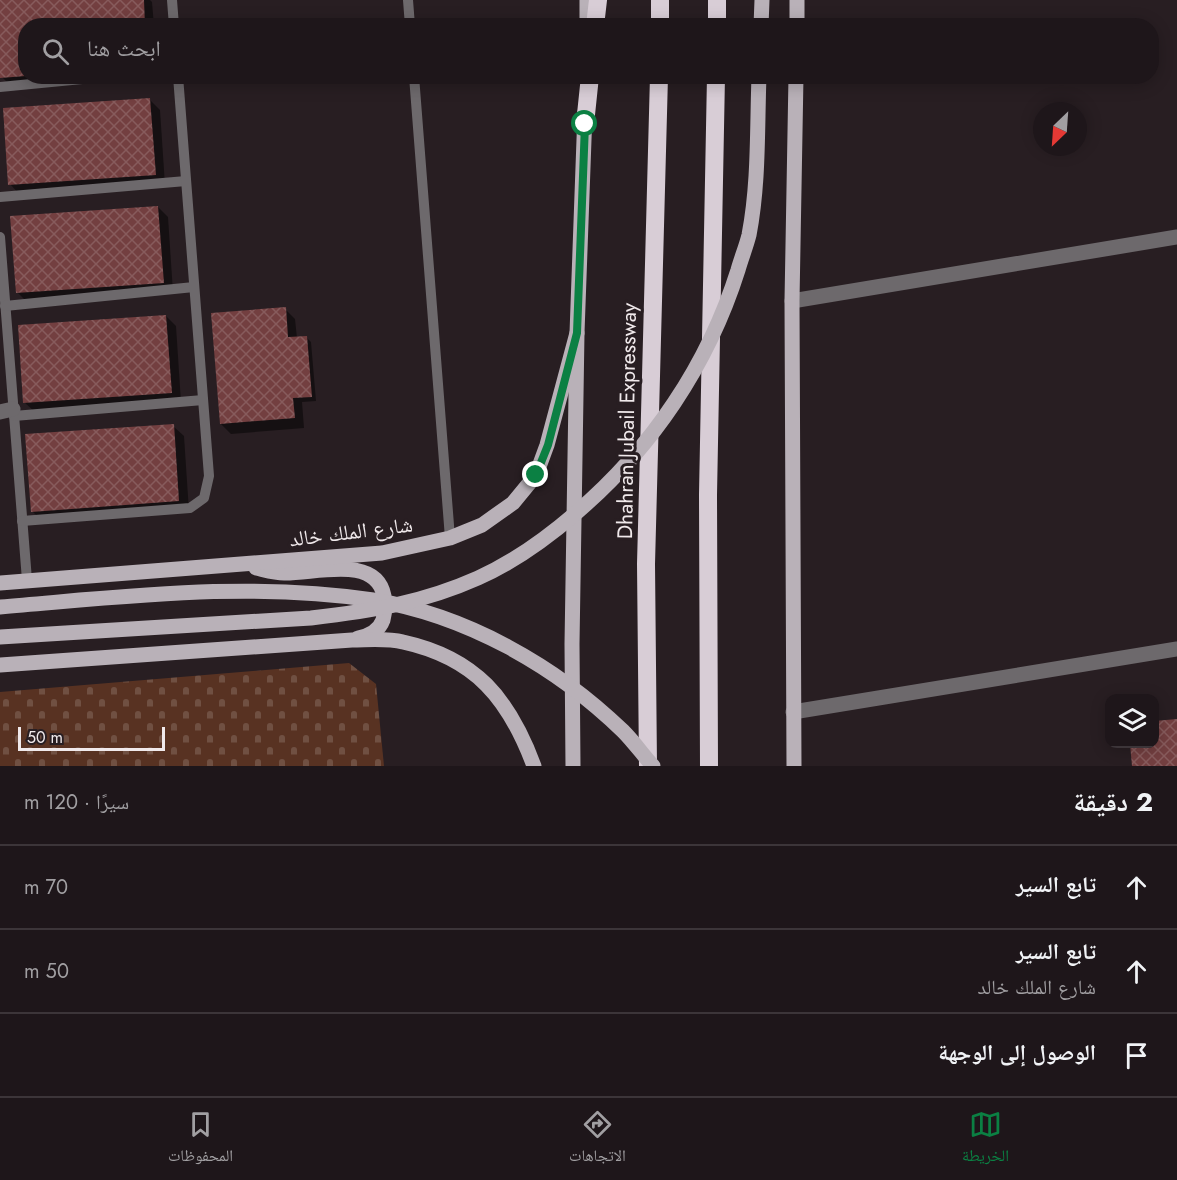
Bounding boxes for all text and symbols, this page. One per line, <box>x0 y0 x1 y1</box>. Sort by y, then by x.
search box <box>18 18 1159 84</box>
text: ابحث هنا <box>87 32 161 64</box>
icon: search <box>39 35 72 68</box>
north arrow <box>1033 102 1087 156</box>
route start <box>571 110 597 136</box>
street label: Dhahran Jubail Expressway <box>610 302 644 539</box>
route end <box>522 461 548 487</box>
street label: شارع الملك خالد <box>287 510 415 554</box>
map controls <box>1105 694 1159 748</box>
button: layers <box>1105 694 1159 748</box>
scale bar <box>18 724 165 752</box>
text: 50 m <box>27 726 63 749</box>
text: 2 دقيقة <box>1074 783 1153 821</box>
text: سيرًا · 120 m <box>24 788 129 817</box>
text: تابع السير <box>1016 868 1096 900</box>
icon: ahead <box>1120 871 1153 904</box>
text: 70 m <box>24 873 68 902</box>
text: تابع السير <box>1016 935 1096 967</box>
icon: ahead <box>1120 955 1153 988</box>
text: 50 m <box>24 957 69 986</box>
text: شارع الملك خالد <box>978 973 1096 1002</box>
text: الوصول إلى الوجهة <box>938 1036 1096 1068</box>
icon: arrive <box>1120 1039 1153 1072</box>
tab: المحفوظات <box>168 1108 233 1171</box>
tab: الاتجاهات <box>569 1108 626 1171</box>
tab: الخريطة <box>962 1108 1009 1171</box>

